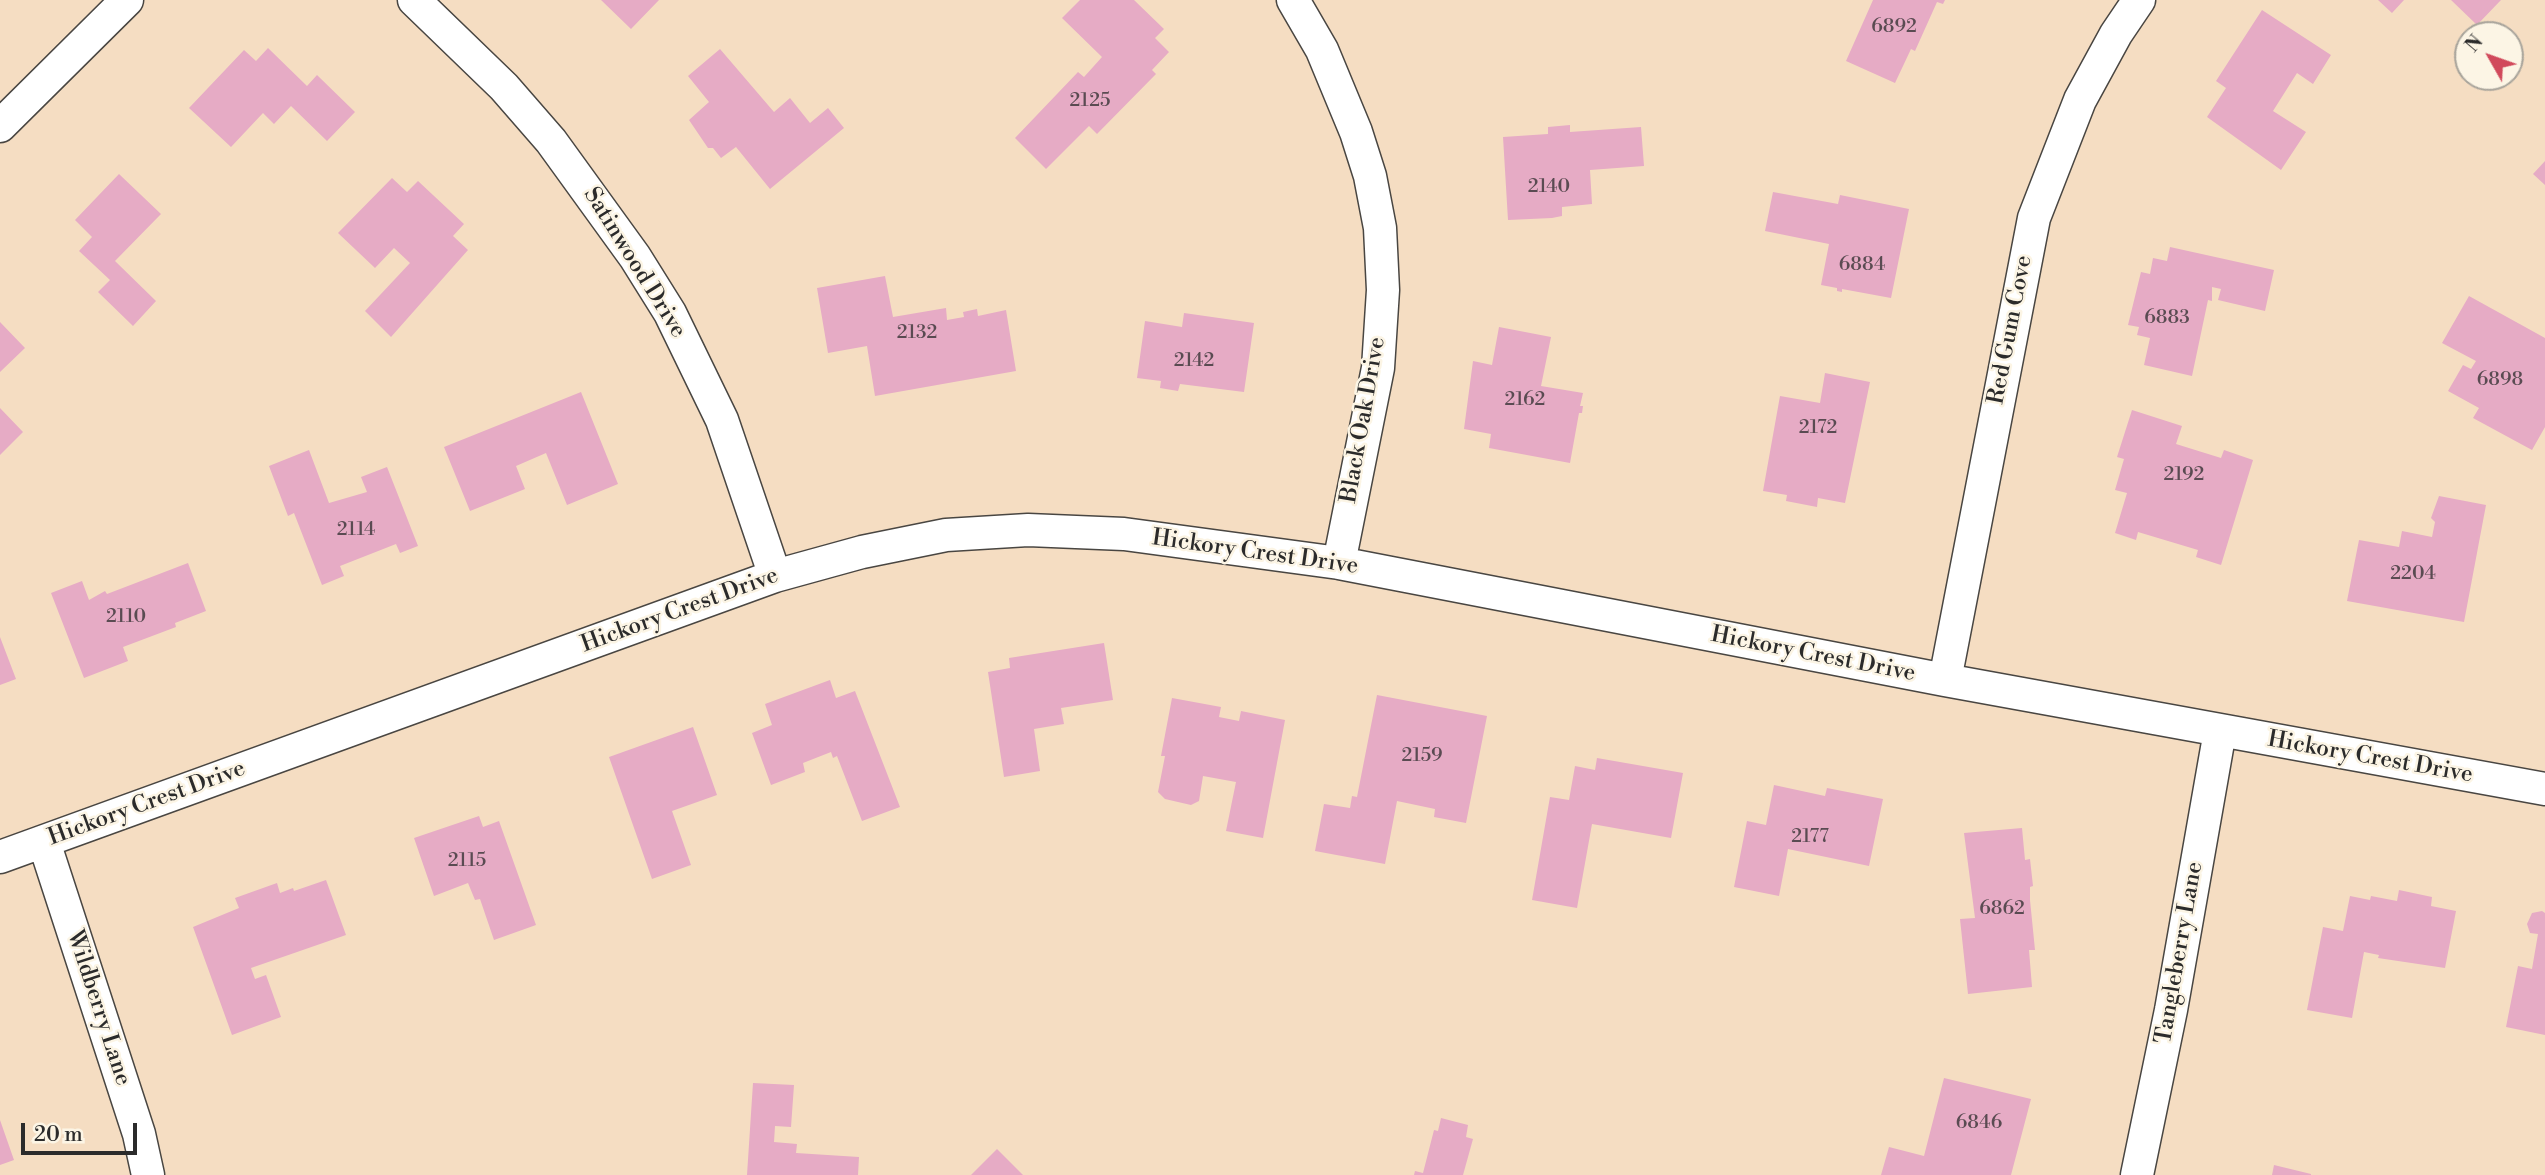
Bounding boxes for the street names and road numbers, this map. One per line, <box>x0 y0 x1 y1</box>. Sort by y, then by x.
street label: Satinwood Drive <box>577 183 691 343</box>
street label: Red Gum Cove <box>1983 253 2039 407</box>
street label: Black Oak Drive <box>1336 335 1392 505</box>
street label: Hickory Crest Drive <box>1150 525 1360 581</box>
street label: Hickory Crest Drive <box>578 562 782 660</box>
street label: Hickory Crest Drive <box>1708 622 1918 688</box>
street label: Hickory Crest Drive <box>2265 726 2475 790</box>
street label: Hickory Crest Drive <box>45 755 249 853</box>
street label: Tangleberry Lane <box>2150 860 2210 1046</box>
street label: Wildberry Lane <box>60 927 136 1089</box>

